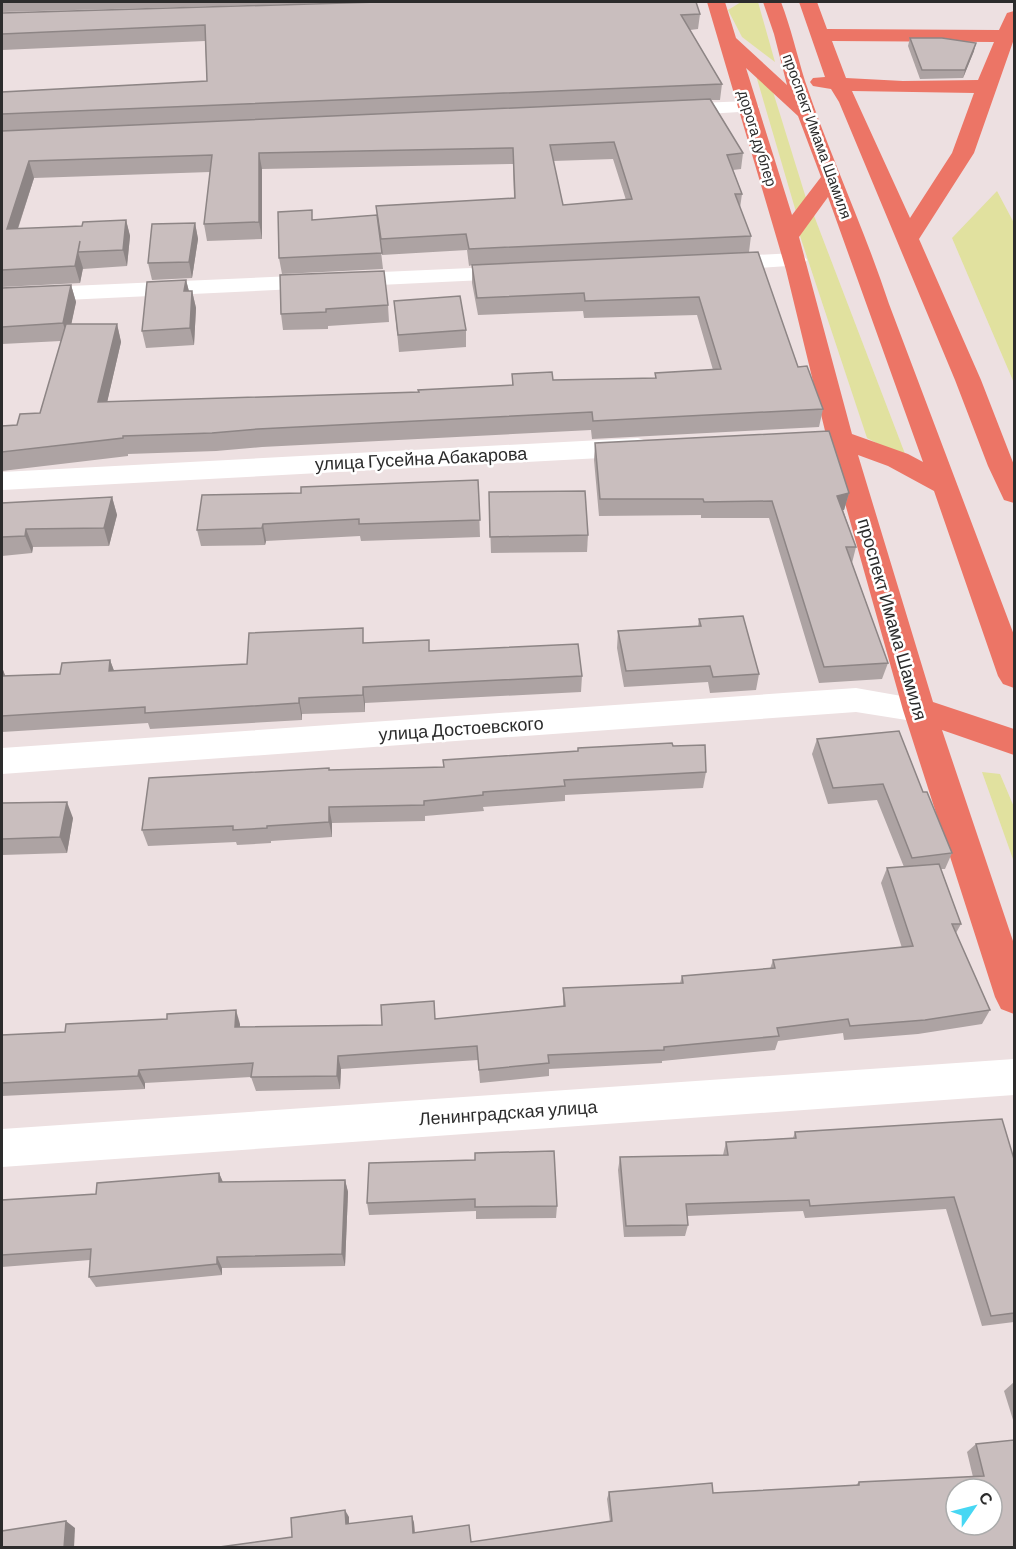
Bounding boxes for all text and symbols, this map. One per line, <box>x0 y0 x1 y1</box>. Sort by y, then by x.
street label: проспект Имама Шамиля <box>780 51 856 221</box>
street label: дорога дублер <box>735 88 781 188</box>
street label: улица Гусейна Абакарова <box>314 441 529 475</box>
street label: проспект Имама Шамиля <box>854 516 932 722</box>
street label: улица Достоевского <box>378 711 544 745</box>
street label: Ленинградская улица <box>418 1095 599 1129</box>
north arrow <box>944 1477 1004 1537</box>
text: С <box>976 1488 998 1509</box>

